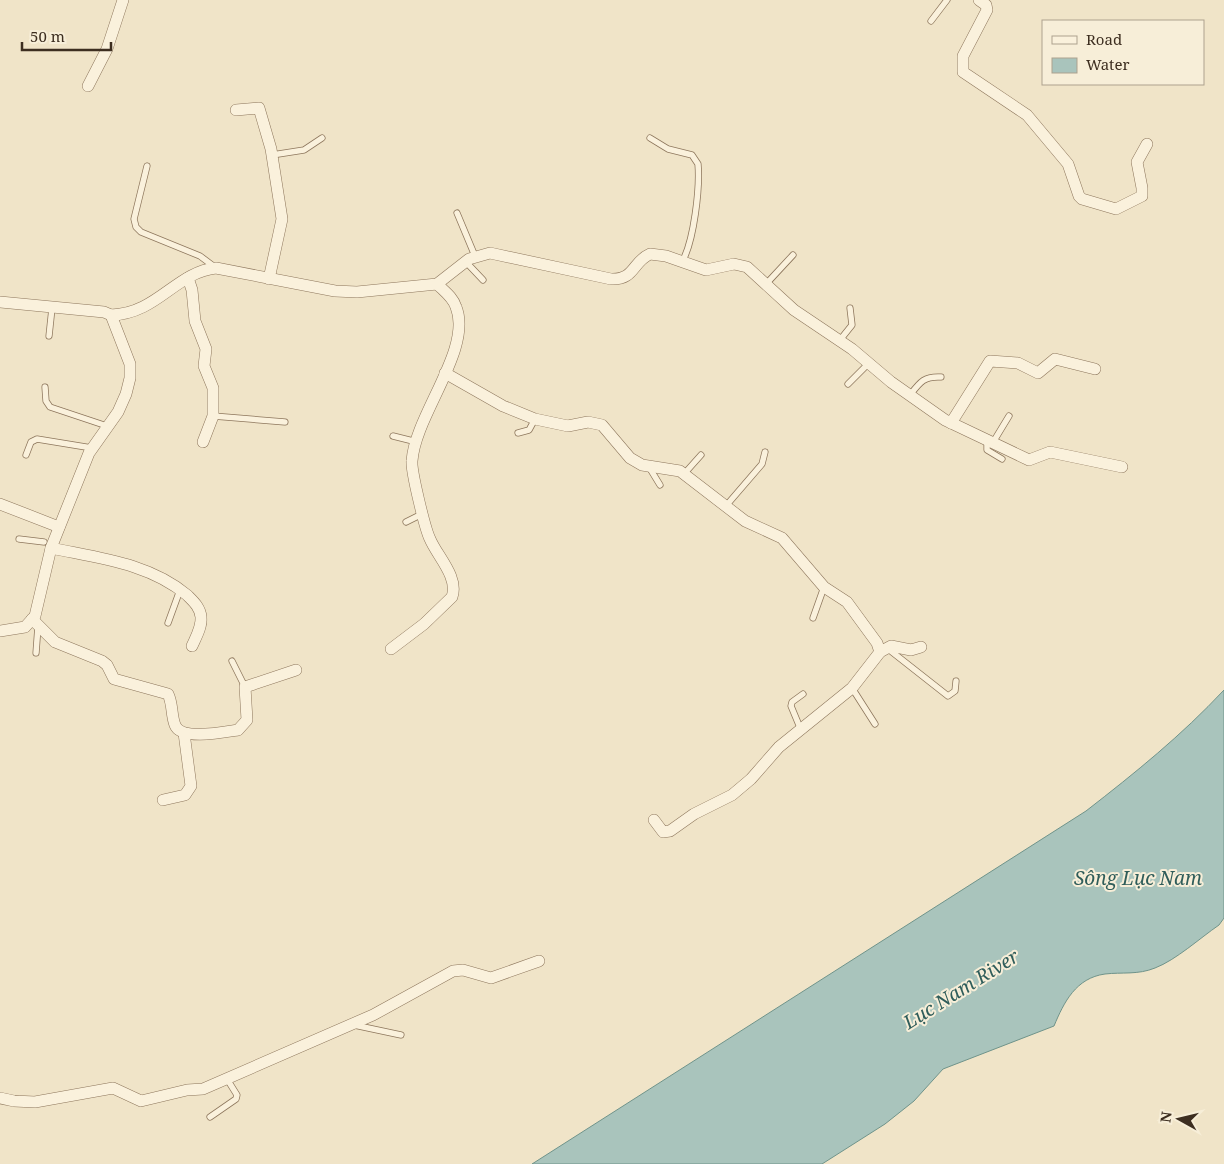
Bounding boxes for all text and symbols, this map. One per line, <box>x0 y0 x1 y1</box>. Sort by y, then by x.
scale bar <box>22 20 111 52</box>
legend <box>1042 20 1204 85</box>
text: 50 m <box>30 26 65 46</box>
text: Road <box>1086 29 1122 49</box>
text: Water <box>1086 54 1129 74</box>
water label: Sông Lục Nam <box>1074 865 1202 891</box>
water label: Lục Nam River <box>897 943 1024 1035</box>
north arrow <box>1154 1094 1204 1144</box>
text: N <box>1155 1110 1176 1124</box>

